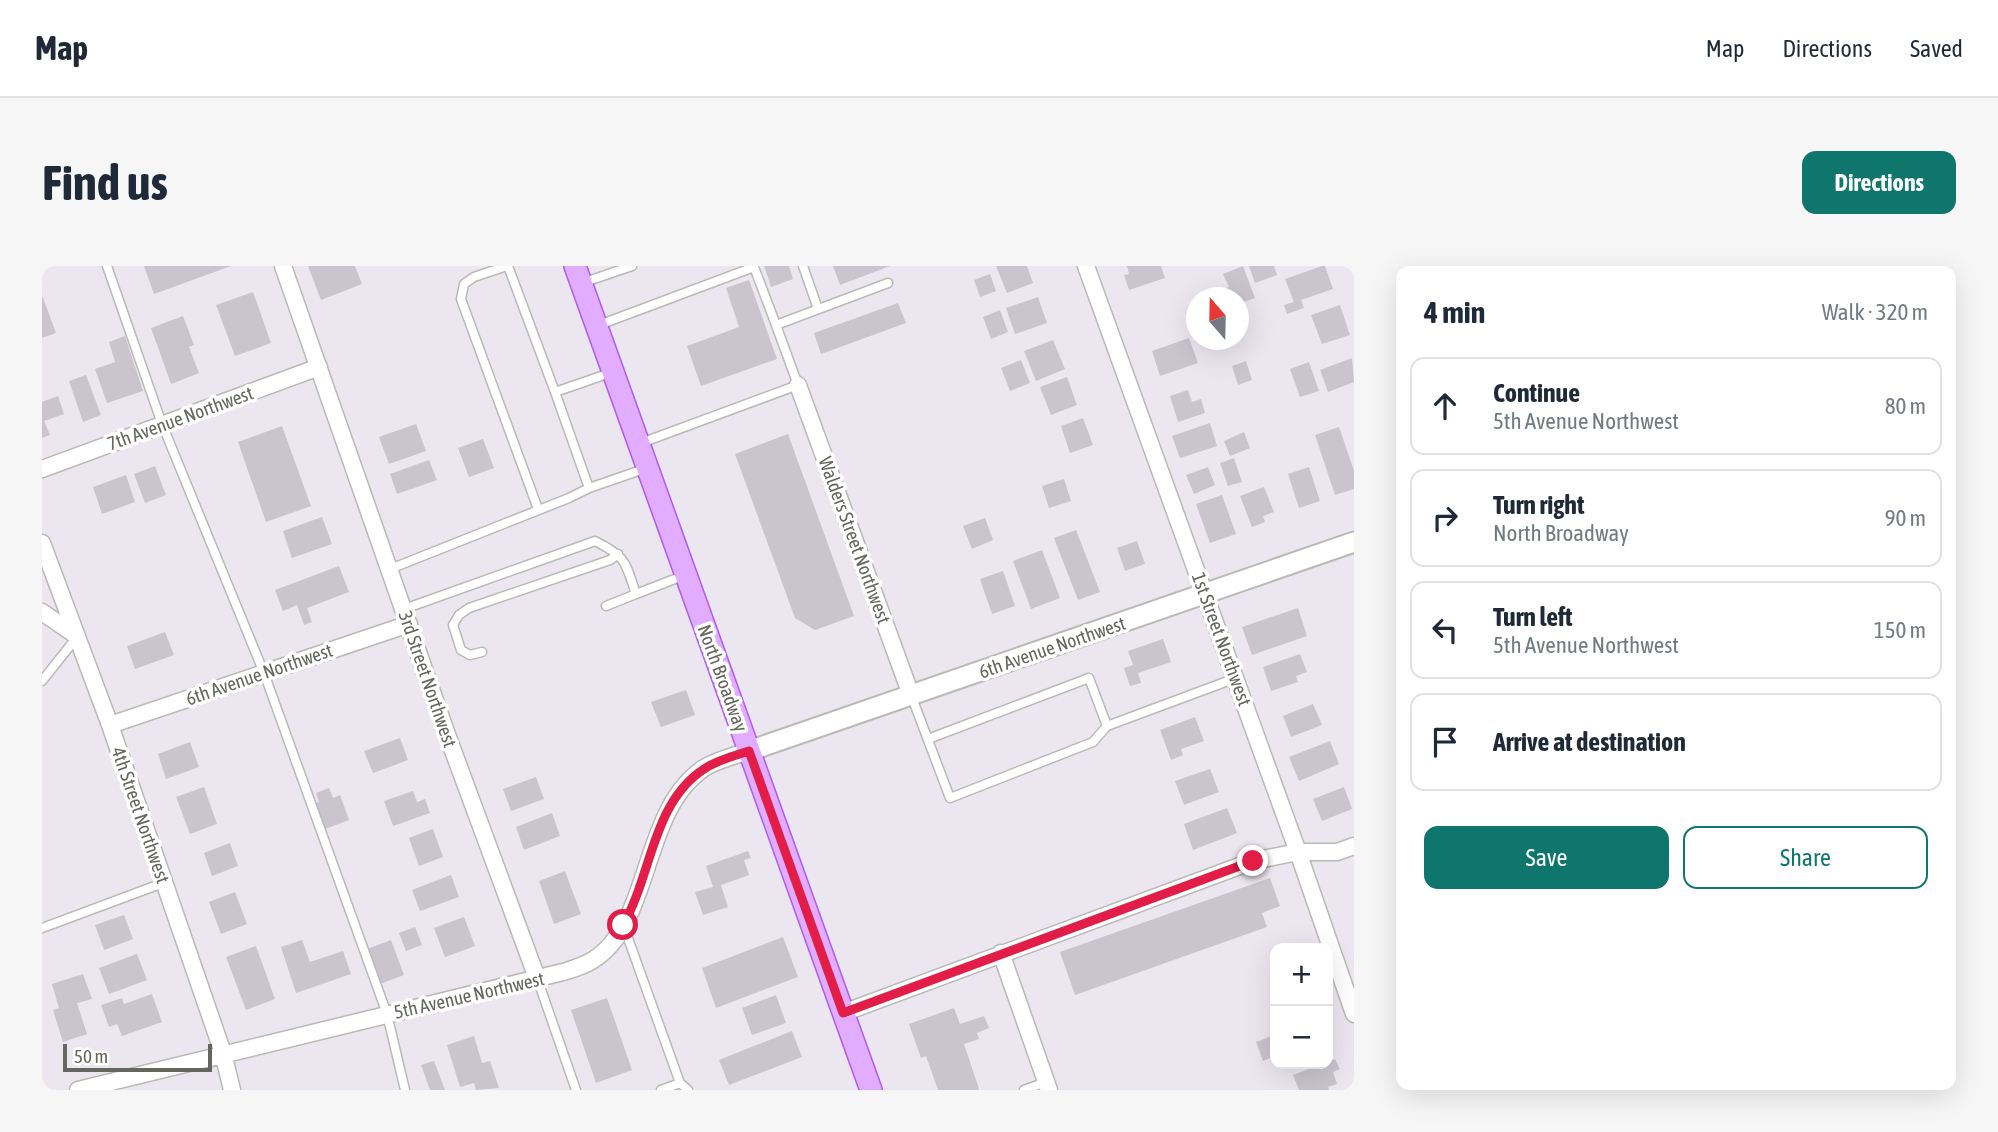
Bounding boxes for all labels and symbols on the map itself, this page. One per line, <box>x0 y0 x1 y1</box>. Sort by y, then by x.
north arrow <box>1186 287 1249 350</box>
street label: 7th Avenue Northwest <box>104 381 256 455</box>
street label: Walders Street Northwest <box>815 454 895 626</box>
street label: 1st Street Northwest <box>1188 569 1256 709</box>
street label: 3rd Street Northwest <box>394 608 462 750</box>
street label: 6th Avenue Northwest <box>976 612 1128 682</box>
street label: North Broadway <box>694 622 753 735</box>
street label: 6th Avenue Northwest <box>183 639 335 709</box>
street label: 4th Street Northwest <box>107 744 175 886</box>
route end <box>1237 845 1268 876</box>
route start <box>607 909 638 940</box>
street label: 5th Avenue Northwest <box>392 967 546 1023</box>
scale bar <box>63 1041 212 1073</box>

